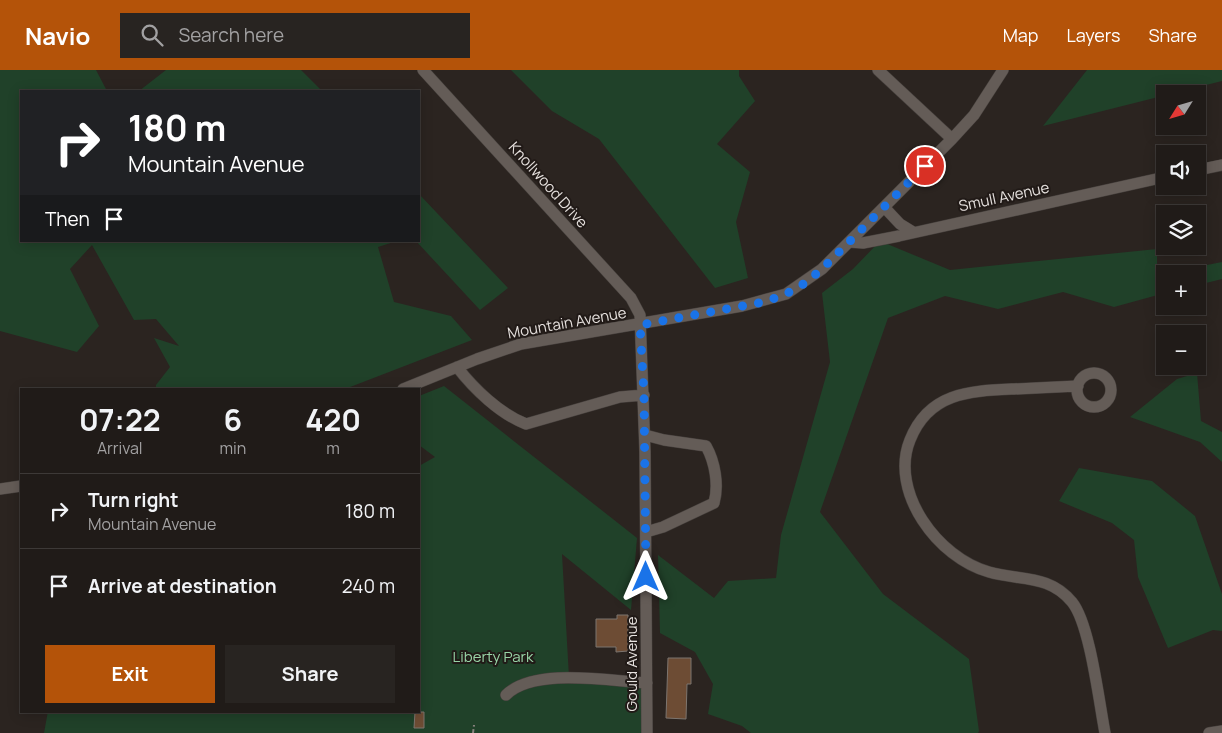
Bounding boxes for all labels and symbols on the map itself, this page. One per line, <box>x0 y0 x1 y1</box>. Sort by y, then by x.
north arrow <box>1156 85 1206 135</box>
street label: Knollwood Drive <box>504 137 593 233</box>
pin <box>904 145 946 187</box>
street label: Smull Avenue <box>957 177 1051 216</box>
street label: Mountain Avenue <box>506 302 628 343</box>
position arrow <box>619 550 671 602</box>
street label: Gould Avenue <box>621 616 642 712</box>
park label: Liberty Park <box>453 646 534 667</box>

